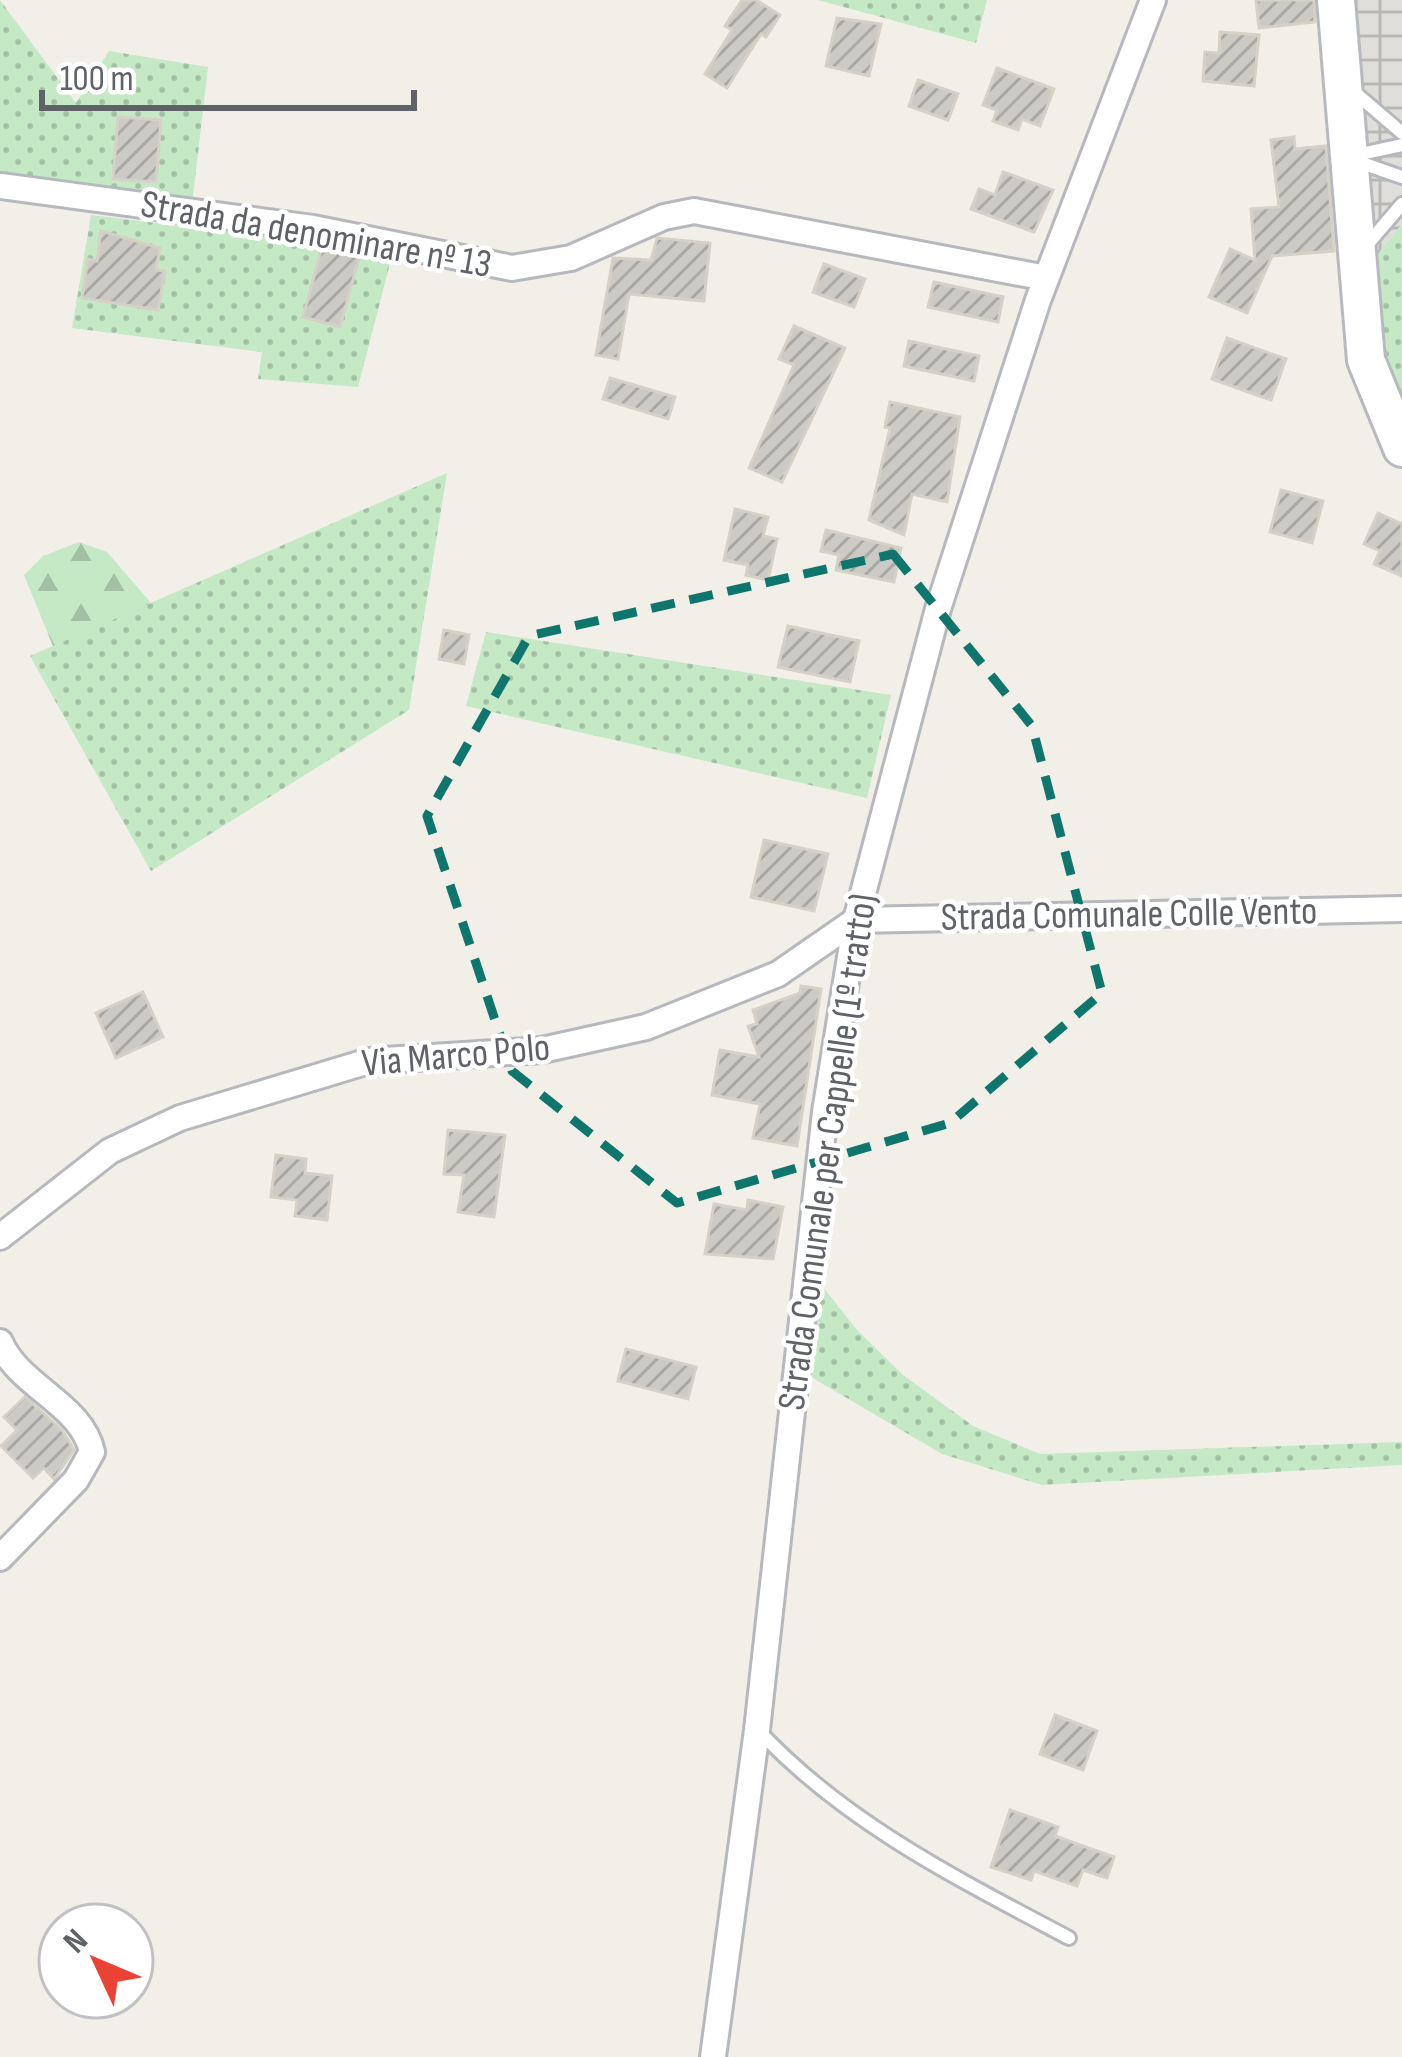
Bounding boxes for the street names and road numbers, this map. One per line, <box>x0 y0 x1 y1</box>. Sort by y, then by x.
street label: Strada da denominare nº 13 <box>137 181 495 289</box>
street label: Strada Comunale Colle Vento <box>940 888 1318 942</box>
street label: Strada Comunale per Cappelle (1º tratto) <box>768 891 888 1413</box>
street label: Via Marco Polo <box>360 1024 552 1088</box>

